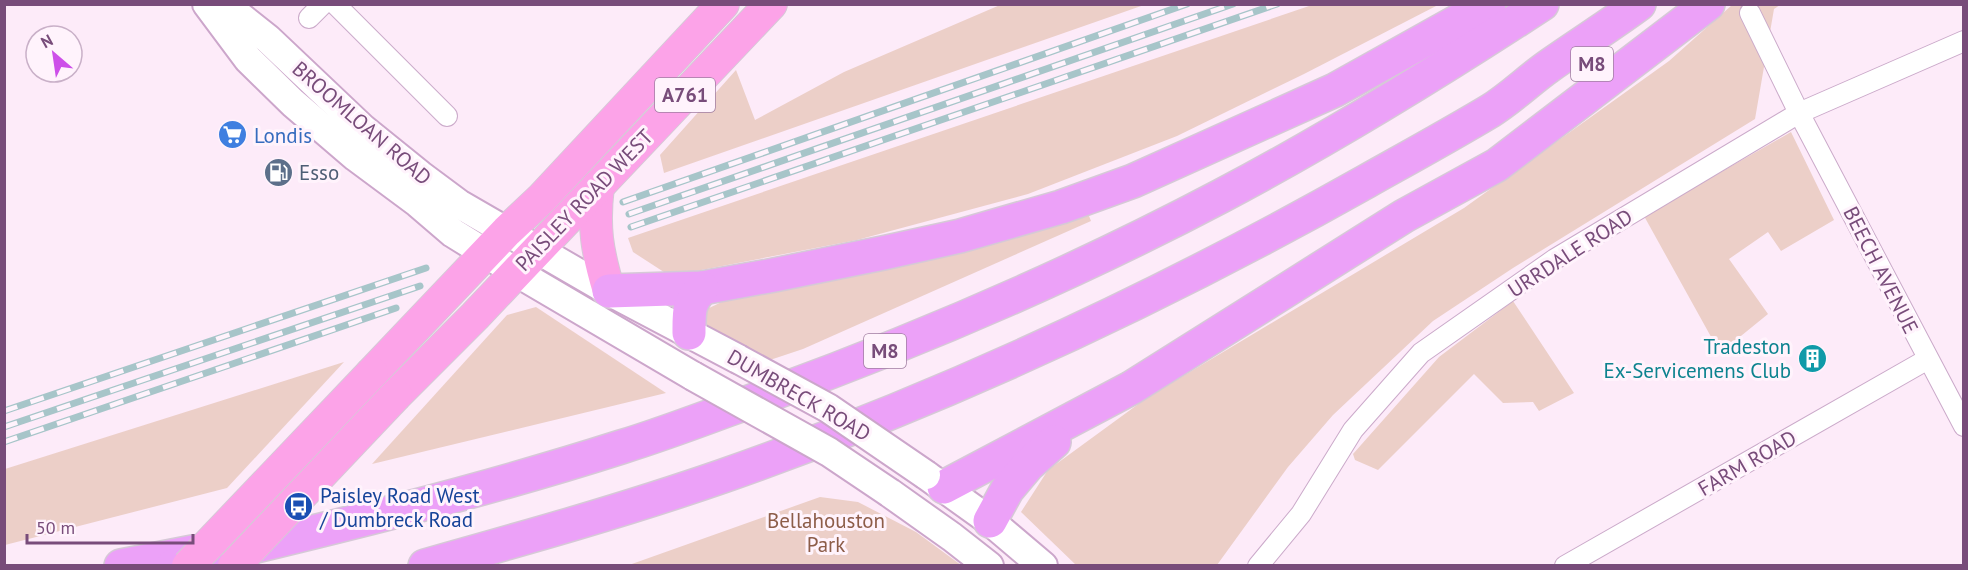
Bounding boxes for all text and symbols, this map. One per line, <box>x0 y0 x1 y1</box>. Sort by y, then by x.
north arrow <box>24 24 84 84</box>
text: N <box>37 30 56 52</box>
road number: M8 <box>1571 47 1613 81</box>
street label: BROOMLOAN ROAD <box>287 55 437 191</box>
road number: A761 <box>655 78 715 112</box>
supermarket icon: Londis <box>217 119 249 151</box>
place label: Londis <box>254 122 312 149</box>
street label: PAISLEY ROAD WEST <box>509 123 659 277</box>
fuel station icon: Esso <box>262 156 294 188</box>
place label: Esso <box>299 159 339 186</box>
street label: BEECH AVENUE <box>1837 202 1925 338</box>
street label: URRDALE ROAD <box>1503 203 1637 303</box>
place label: Tradeston Ex-Servicemens Club <box>1604 333 1791 384</box>
road number: M8 <box>864 334 906 368</box>
building icon: Tradeston Ex-Servicemens Club <box>1796 342 1828 374</box>
street label: DUMBRECK ROAD <box>722 343 876 447</box>
street label: FARM ROAD <box>1693 424 1801 502</box>
place label: Paisley Road West / Dumbreck Road <box>319 482 480 533</box>
bus stop icon: Paisley Road West / Dumbreck Road <box>283 491 315 523</box>
scale bar <box>27 507 194 545</box>
park label: Bellahouston Park <box>767 507 885 558</box>
text: 50 m <box>36 516 75 539</box>

